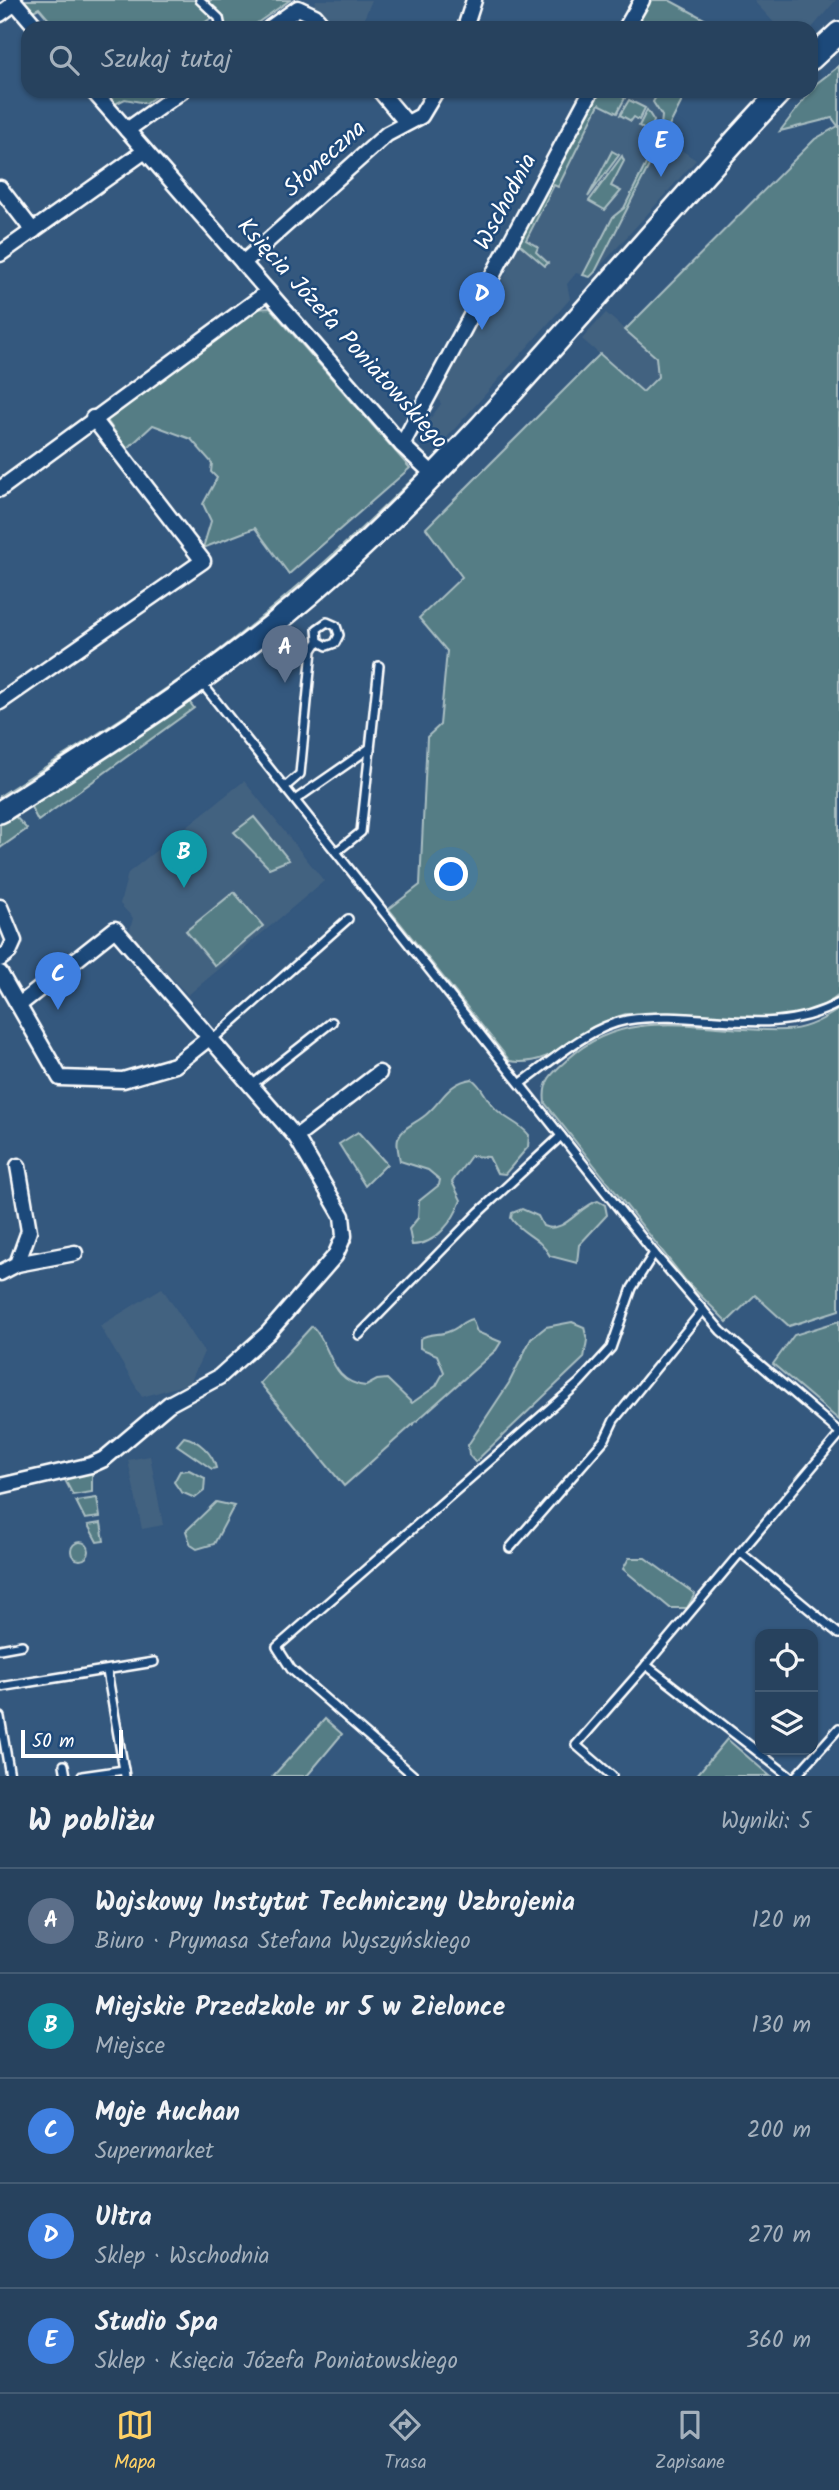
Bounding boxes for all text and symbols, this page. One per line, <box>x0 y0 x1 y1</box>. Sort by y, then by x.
search box <box>21 21 818 98</box>
text: Szukaj tutaj <box>101 39 232 81</box>
icon: search <box>45 41 83 79</box>
street label: Słoneczna <box>274 111 376 207</box>
pin: E <box>638 119 684 177</box>
street label: Wschodnia <box>464 146 548 258</box>
street label: Księcia Józefa Poniatowskiego <box>227 209 457 459</box>
pin: D <box>459 272 505 330</box>
pin: A <box>262 625 308 683</box>
pin: B <box>161 830 207 888</box>
your location <box>434 857 468 891</box>
pin: C <box>35 952 81 1010</box>
map controls <box>755 1629 818 1755</box>
button: locate <box>755 1629 818 1692</box>
button: layers <box>755 1692 818 1755</box>
scale bar <box>21 1727 122 1759</box>
text: 50 m <box>32 1727 74 1757</box>
text: W pobliżu <box>28 1798 154 1846</box>
text: Wyniki: 5 <box>721 1804 811 1840</box>
text: Wojskowy Instytut Techniczny Uzbrojenia <box>95 1882 575 1924</box>
text: A <box>44 1903 58 1939</box>
text: 120 m <box>751 1903 811 1939</box>
text: Biuro · Prymasa Stefana Wyszyńskiego <box>95 1924 471 1960</box>
text: Miejskie Przedzkole nr 5 w Zielonce <box>95 1987 505 2029</box>
text: B <box>44 2008 58 2044</box>
text: 130 m <box>752 2008 811 2044</box>
text: Miejsce <box>95 2029 165 2065</box>
text: Moje Auchan <box>95 2092 240 2134</box>
text: C <box>44 2113 58 2149</box>
text: 200 m <box>747 2113 811 2149</box>
text: Supermarket <box>95 2134 214 2170</box>
text: Ultra <box>95 2197 152 2239</box>
text: D <box>43 2218 59 2254</box>
text: 270 m <box>748 2218 811 2254</box>
text: Sklep · Wschodnia <box>95 2239 270 2275</box>
text: Studio Spa <box>95 2302 218 2344</box>
text: E <box>45 2323 57 2359</box>
text: 360 m <box>746 2323 811 2359</box>
text: Sklep · Księcia Józefa Poniatowskiego <box>95 2344 458 2380</box>
tab: Mapa <box>114 2406 156 2478</box>
tab: Trasa <box>384 2406 427 2478</box>
tab: Zapisane <box>655 2406 725 2478</box>

